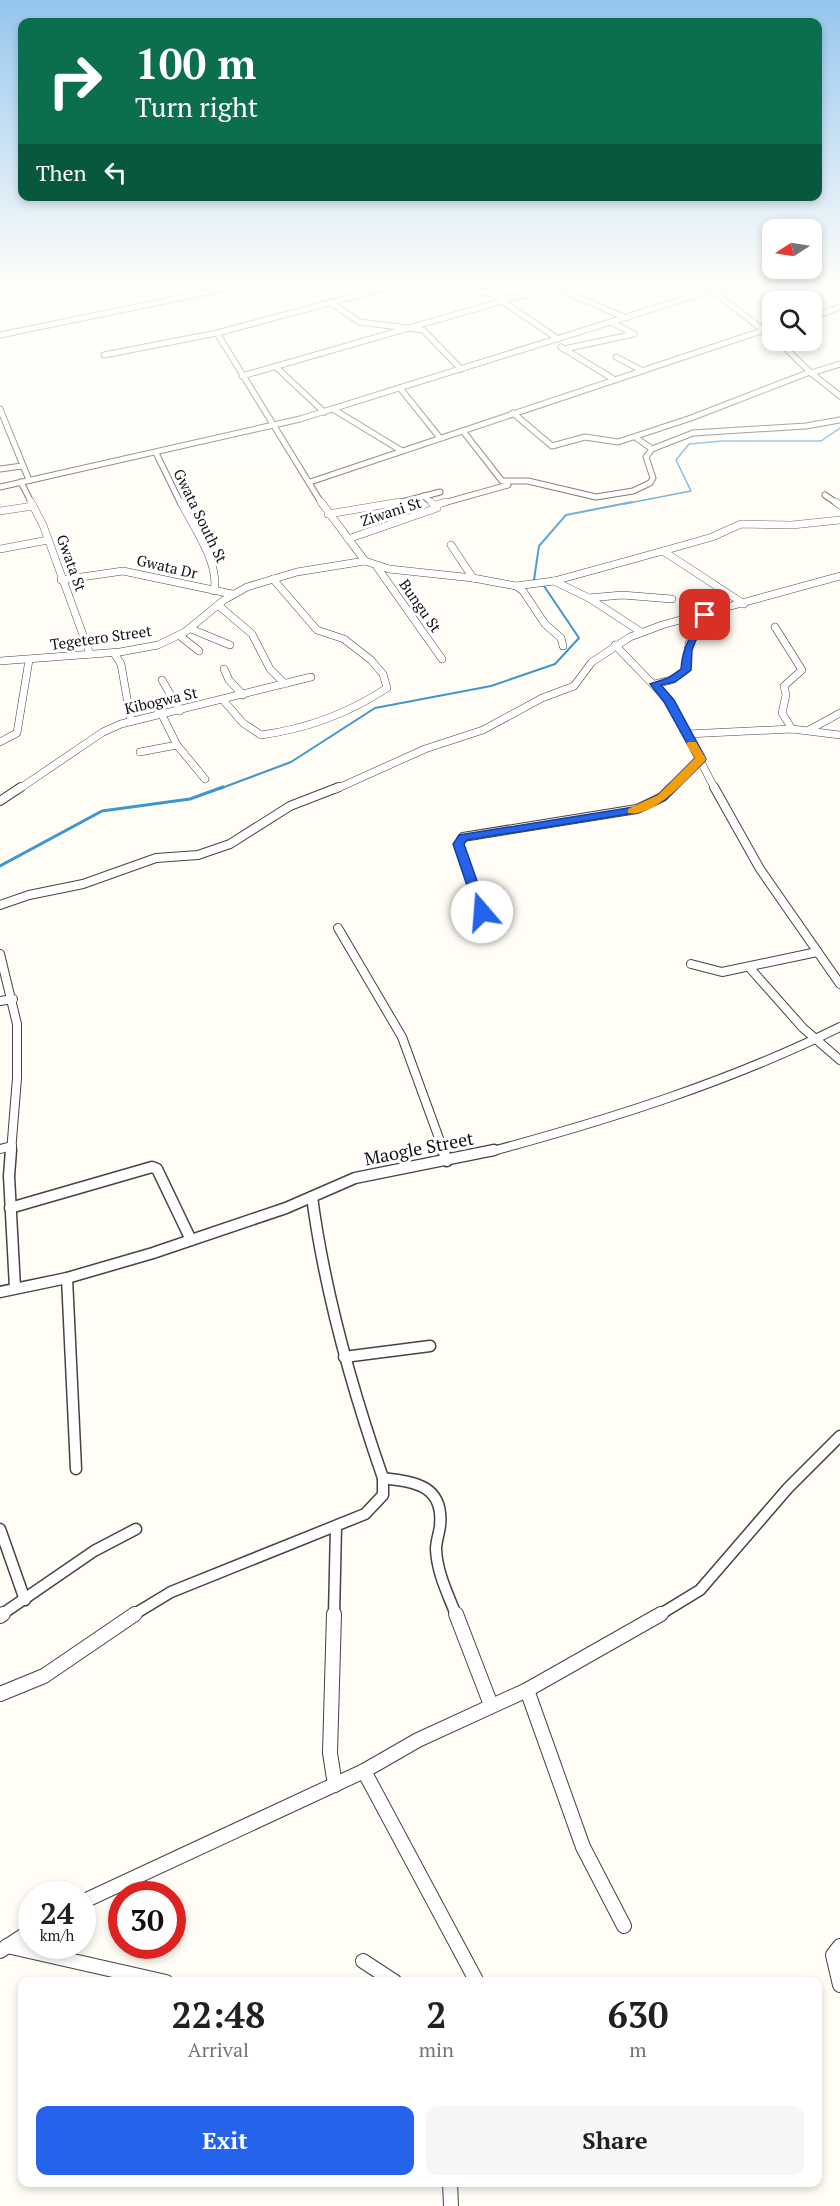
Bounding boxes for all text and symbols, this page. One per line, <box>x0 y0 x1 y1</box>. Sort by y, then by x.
text: 100 m <box>135 35 256 91</box>
icon: right <box>36 42 114 120</box>
text: Turn right <box>135 89 258 125</box>
icon: left <box>99 156 132 189</box>
text: Then <box>36 158 87 187</box>
north arrow <box>762 219 822 279</box>
map controls <box>762 219 822 351</box>
button: search <box>762 291 822 351</box>
street label: Gwata South St <box>170 465 232 566</box>
street label: Ziwani St <box>358 492 424 530</box>
street label: Gwata St <box>52 531 92 594</box>
street label: Gwata Dr <box>135 549 200 583</box>
street label: Bungu St <box>395 575 447 636</box>
pin <box>679 589 730 640</box>
icon: arrive <box>688 598 721 631</box>
street label: Tegetero Street <box>49 620 153 654</box>
street label: Kibogwa St <box>122 682 200 718</box>
position arrow <box>450 880 514 944</box>
street label: Maogle Street <box>362 1126 476 1170</box>
speed limit sign: 30 <box>108 1881 186 1959</box>
text: 24 <box>40 1893 74 1933</box>
text: km/h <box>40 1925 74 1945</box>
text: 22:48 <box>172 1991 265 2038</box>
text: 2 <box>426 1991 447 2038</box>
text: 630 <box>607 1991 668 2038</box>
text: Arrival <box>188 2036 249 2063</box>
text: min <box>419 2036 454 2063</box>
text: m <box>629 2036 647 2063</box>
button: Exit <box>36 2106 414 2175</box>
button: Share <box>426 2106 804 2175</box>

